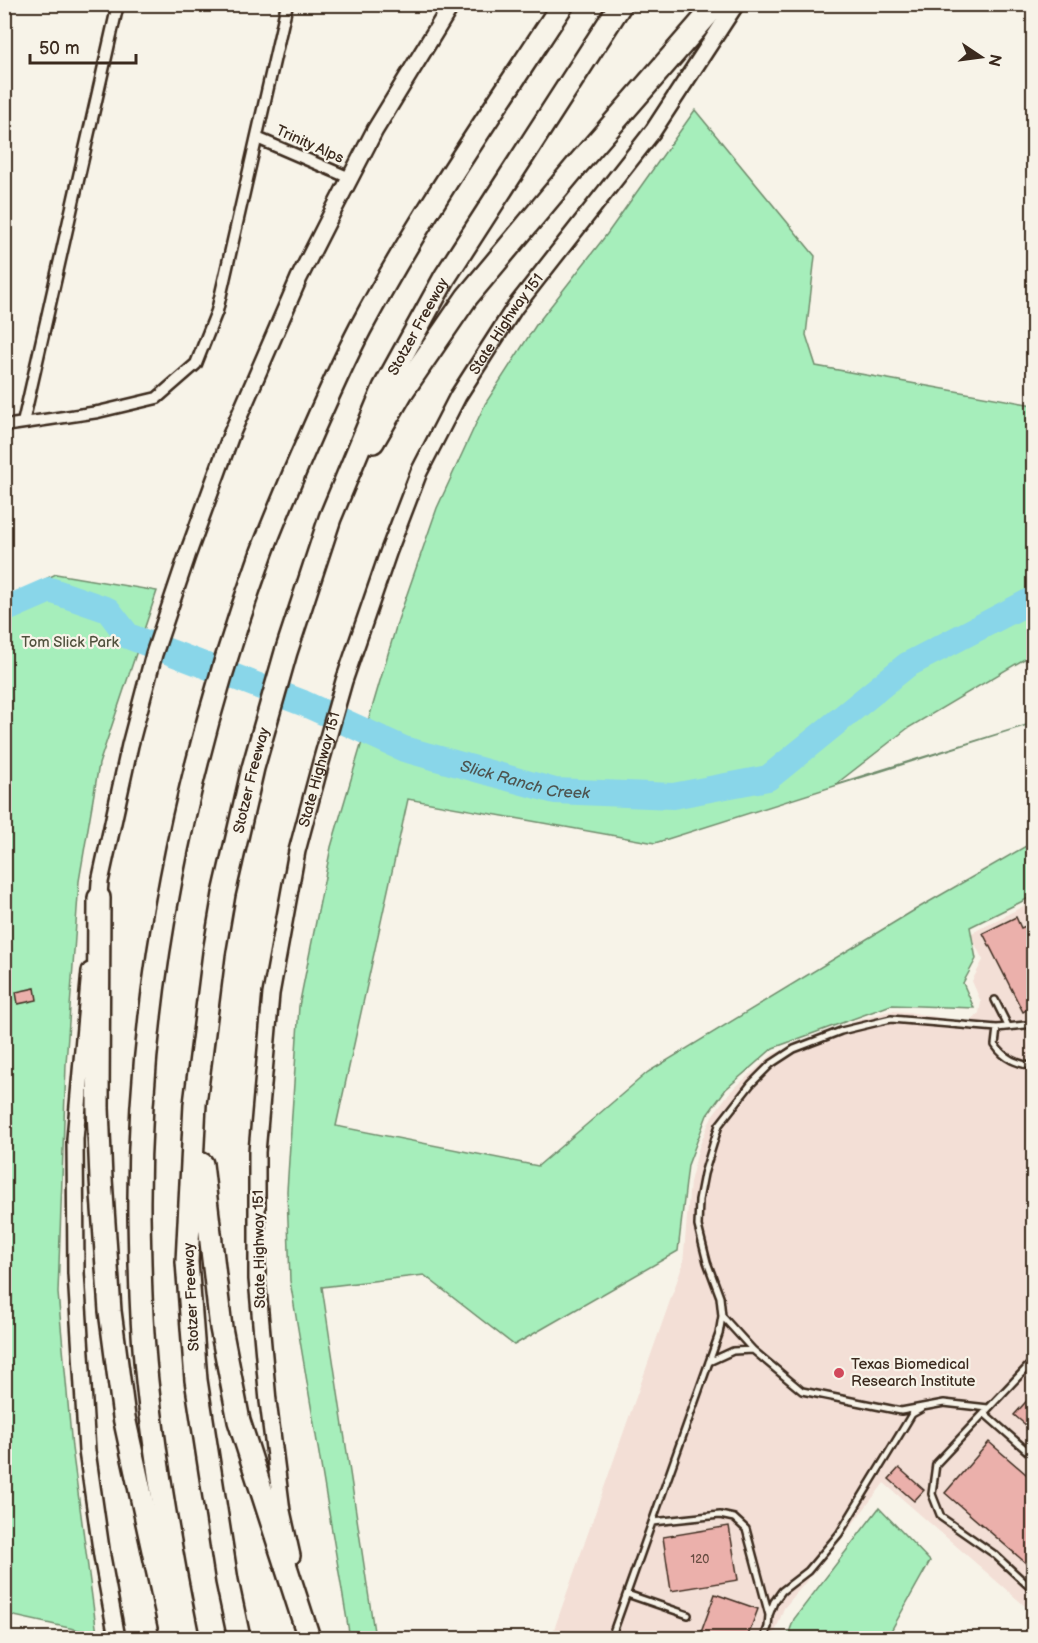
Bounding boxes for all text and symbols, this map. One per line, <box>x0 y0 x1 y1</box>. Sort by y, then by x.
scale bar <box>30 27 136 65</box>
north arrow <box>951 27 1011 87</box>
text: 50 m <box>39 38 80 59</box>
text: N <box>984 52 1005 68</box>
street label: Trinity Alps <box>273 121 347 168</box>
street label: State Highway 151 <box>465 270 548 378</box>
street label: Stotzer Freeway <box>384 274 453 379</box>
park label: Tom Slick Park <box>21 633 119 652</box>
street label: State Highway 151 <box>295 710 345 829</box>
street label: Stotzer Freeway <box>229 725 274 835</box>
water label: Slick Ranch Creek <box>458 757 591 804</box>
street label: State Highway 151 <box>249 1190 270 1308</box>
street label: Stotzer Freeway <box>179 1242 204 1352</box>
place label: Texas Biomedical Research Institute <box>851 1355 976 1391</box>
marker: Texas Biomedical Research Institute <box>832 1366 846 1380</box>
house number: 120 <box>691 1552 709 1567</box>

